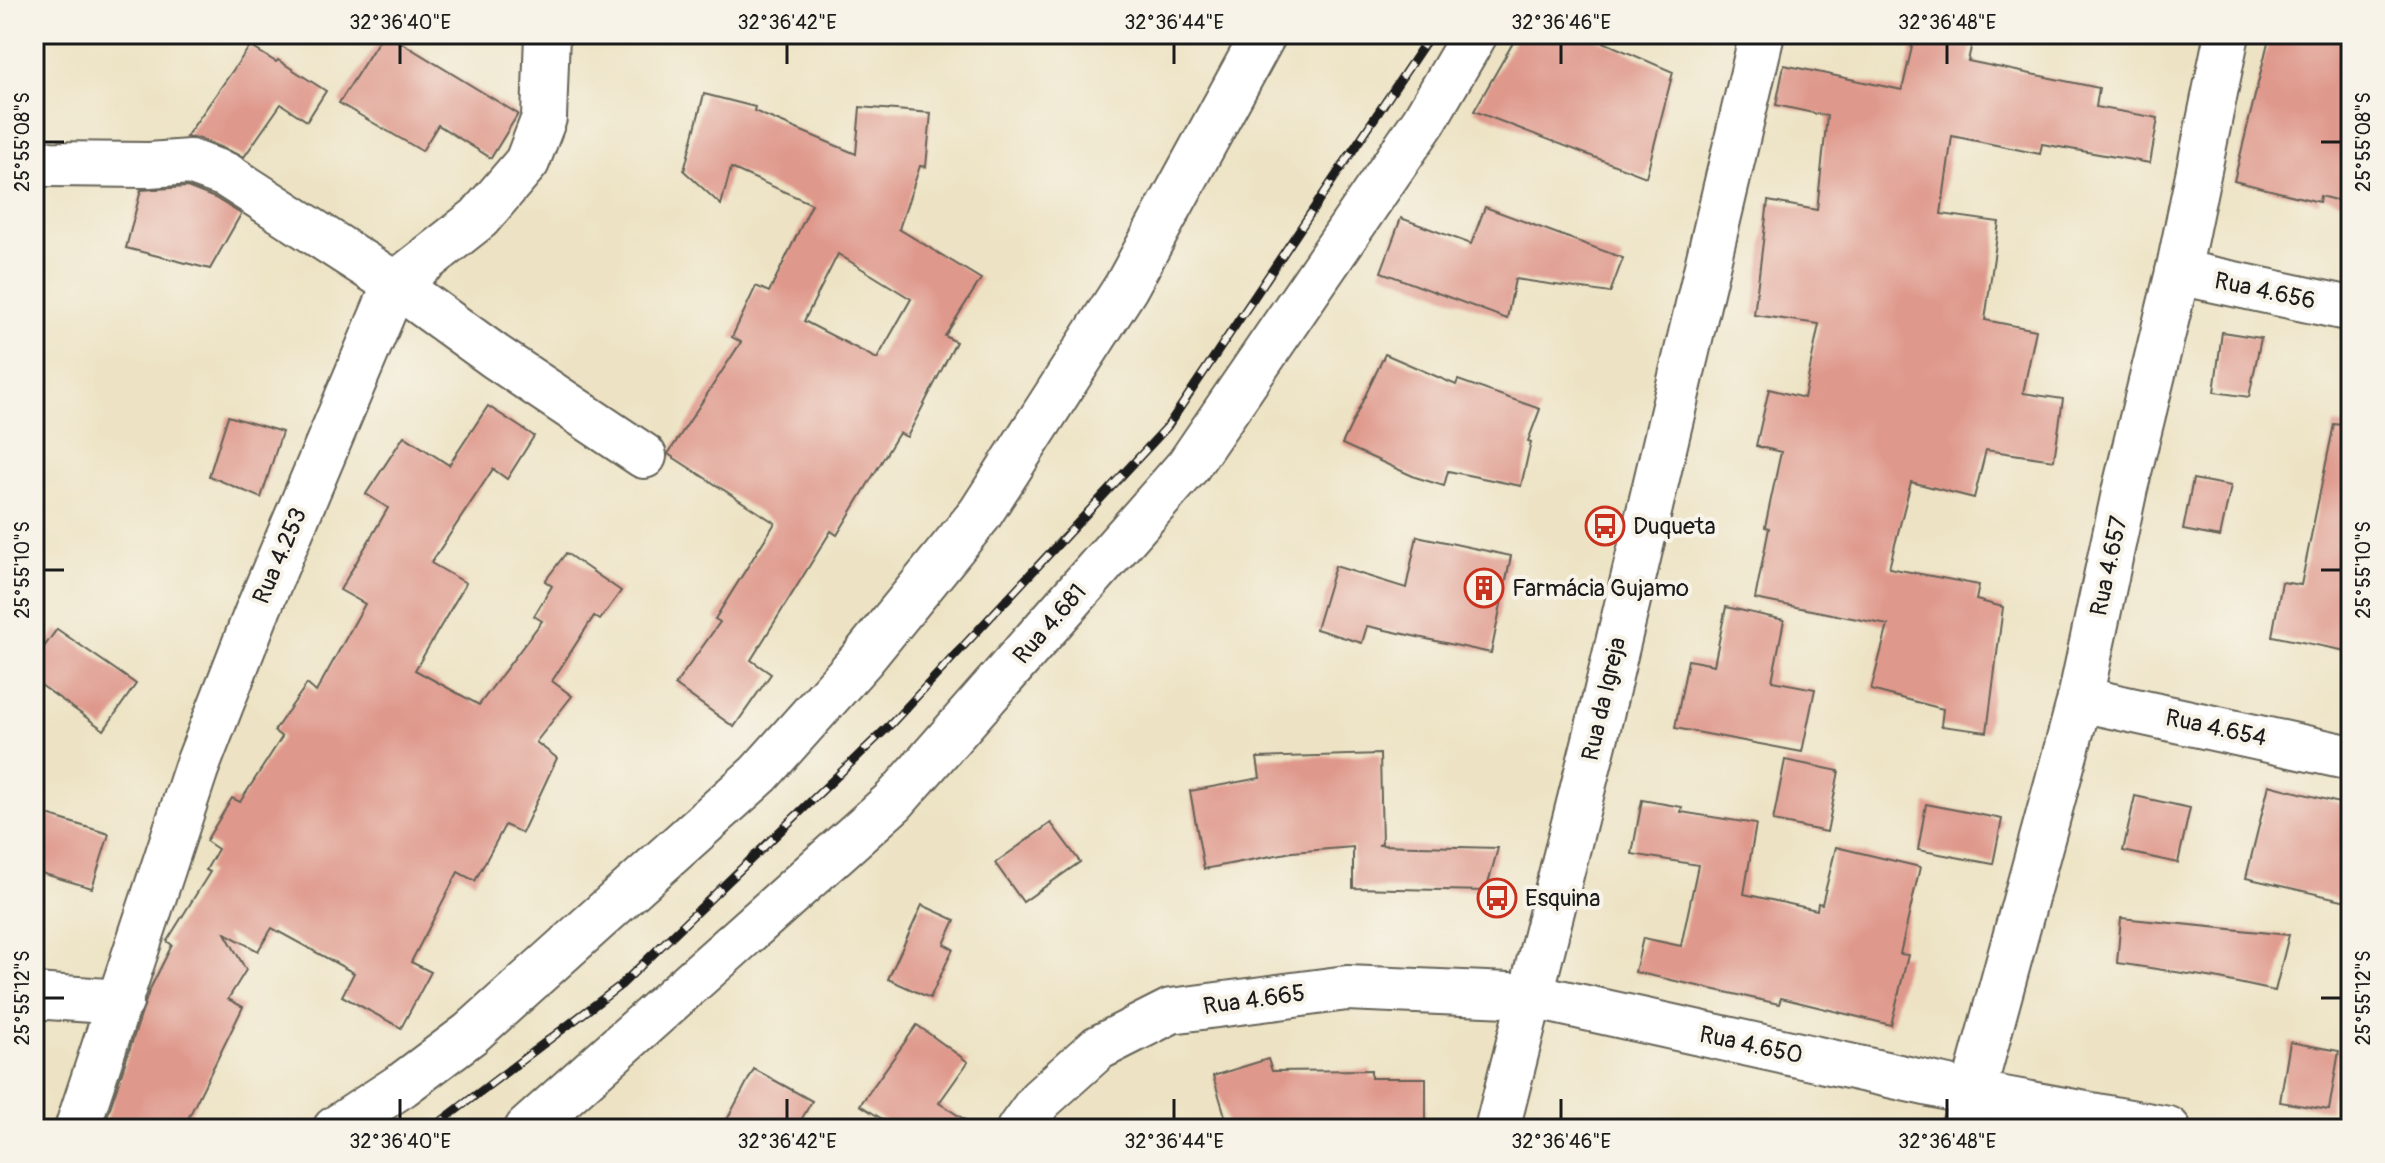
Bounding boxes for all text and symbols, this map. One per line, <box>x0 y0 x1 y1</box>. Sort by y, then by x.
text: 32°36'40"E <box>349 10 451 35</box>
text: 32°36'42"E <box>737 10 837 35</box>
text: 32°36'44"E <box>1124 10 1224 35</box>
text: 32°36'46"E <box>1511 10 1611 35</box>
text: 32°36'48"E <box>1898 10 1996 35</box>
text: 25°55'08"S <box>10 92 35 192</box>
text: 25°55'08"S <box>2351 92 2376 192</box>
street label: Rua 4.656 <box>2212 266 2318 316</box>
street label: Rua 4.253 <box>247 504 313 608</box>
bus stop icon: Duqueta <box>1584 505 1626 547</box>
place label: Duqueta <box>1633 512 1716 541</box>
street label: Rua 4.657 <box>2084 513 2134 619</box>
text: 25°55'10"S <box>10 521 35 619</box>
text: 25°55'10"S <box>2351 521 2376 619</box>
building icon: Farmácia Gujamo <box>1463 567 1505 609</box>
place label: Farmácia Gujamo <box>1512 574 1689 603</box>
street label: Rua 4.681 <box>1007 578 1093 670</box>
street label: Rua da Igreja <box>1576 634 1632 764</box>
street label: Rua 4.654 <box>2163 703 2269 753</box>
bus stop icon: Esquina <box>1476 877 1518 919</box>
place label: Esquina <box>1525 884 1600 913</box>
text: 25°55'12"S <box>10 950 35 1046</box>
text: 25°55'12"S <box>2351 950 2376 1046</box>
street label: Rua 4.665 <box>1201 979 1307 1021</box>
street label: Rua 4.650 <box>1697 1020 1805 1070</box>
text: 32°36'40"E <box>349 1129 451 1154</box>
text: 32°36'42"E <box>737 1129 837 1154</box>
text: 32°36'44"E <box>1124 1129 1224 1154</box>
text: 32°36'46"E <box>1511 1129 1611 1154</box>
text: 32°36'48"E <box>1898 1129 1996 1154</box>

